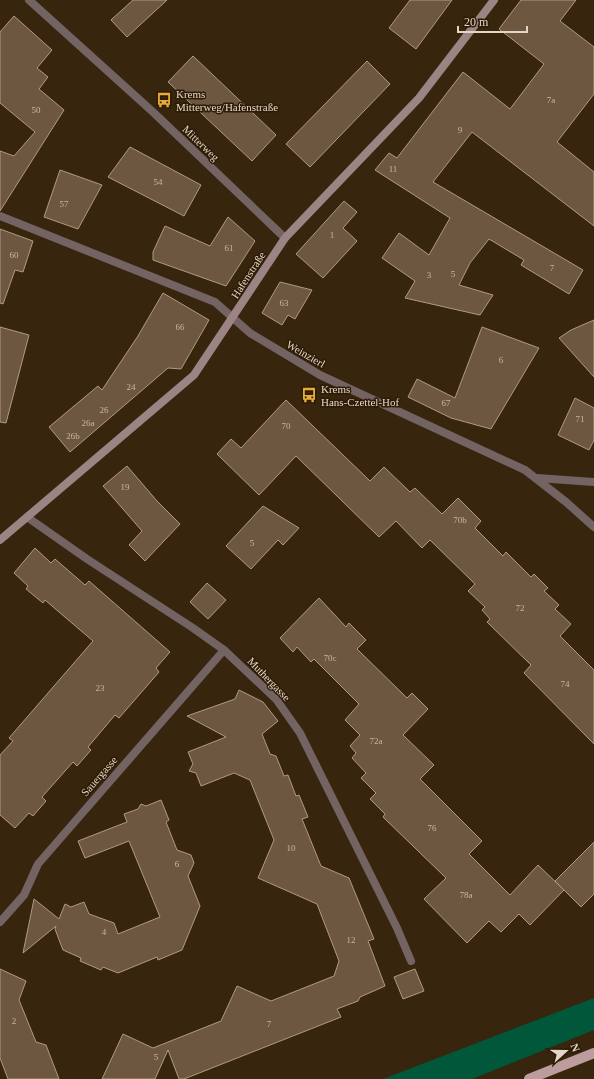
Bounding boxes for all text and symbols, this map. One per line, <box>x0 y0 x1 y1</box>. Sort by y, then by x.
scale bar <box>458 8 527 34</box>
text: 20 m <box>464 15 489 29</box>
place label: Krems Mitterweg/Hafenstraße <box>176 88 278 113</box>
bus stop icon: Krems Mitterweg/Hafenstraße <box>155 91 173 109</box>
house number: 7a <box>547 95 555 105</box>
house number: 50 <box>32 105 41 115</box>
street label: Mitterweg <box>180 123 222 164</box>
house number: 9 <box>458 125 463 135</box>
house number: 11 <box>389 164 397 174</box>
house number: 54 <box>154 177 163 187</box>
house number: 57 <box>60 199 69 209</box>
house number: 1 <box>330 230 334 240</box>
house number: 61 <box>225 243 234 253</box>
street label: Hafenstraße <box>228 249 268 301</box>
house number: 60 <box>10 250 19 260</box>
house number: 7 <box>550 263 555 273</box>
house number: 5 <box>451 269 456 279</box>
house number: 3 <box>427 270 432 280</box>
house number: 63 <box>280 298 289 308</box>
house number: 66 <box>176 322 185 332</box>
street label: Weinzierl <box>285 338 327 370</box>
house number: 6 <box>499 355 504 365</box>
house number: 24 <box>127 382 136 392</box>
place label: Krems Hans-Czettel-Hof <box>321 383 400 408</box>
bus stop icon: Krems Hans-Czettel-Hof <box>300 386 318 404</box>
house number: 67 <box>442 398 451 408</box>
house number: 26 <box>100 405 109 415</box>
house number: 71 <box>576 414 585 424</box>
house number: 26a <box>82 418 95 428</box>
house number: 70 <box>282 421 291 431</box>
house number: 26b <box>66 431 80 441</box>
house number: 19 <box>121 482 130 492</box>
house number: 70b <box>453 515 467 525</box>
house number: 5 <box>250 538 255 548</box>
house number: 72 <box>516 603 525 613</box>
house number: 70c <box>324 653 337 663</box>
street label: Muthergasse <box>245 655 293 703</box>
house number: 74 <box>561 679 570 689</box>
house number: 23 <box>96 683 105 693</box>
house number: 72a <box>370 736 383 746</box>
street label: Sauergasse <box>79 754 120 798</box>
house number: 76 <box>428 823 437 833</box>
house number: 10 <box>287 843 296 853</box>
house number: 6 <box>175 859 180 869</box>
house number: 78a <box>460 890 473 900</box>
house number: 4 <box>102 927 107 937</box>
house number: 12 <box>347 935 356 945</box>
house number: 2 <box>12 1016 16 1026</box>
house number: 7 <box>267 1019 272 1029</box>
north arrow <box>546 1031 586 1071</box>
text: N <box>568 1042 582 1053</box>
house number: 5 <box>154 1052 159 1062</box>

